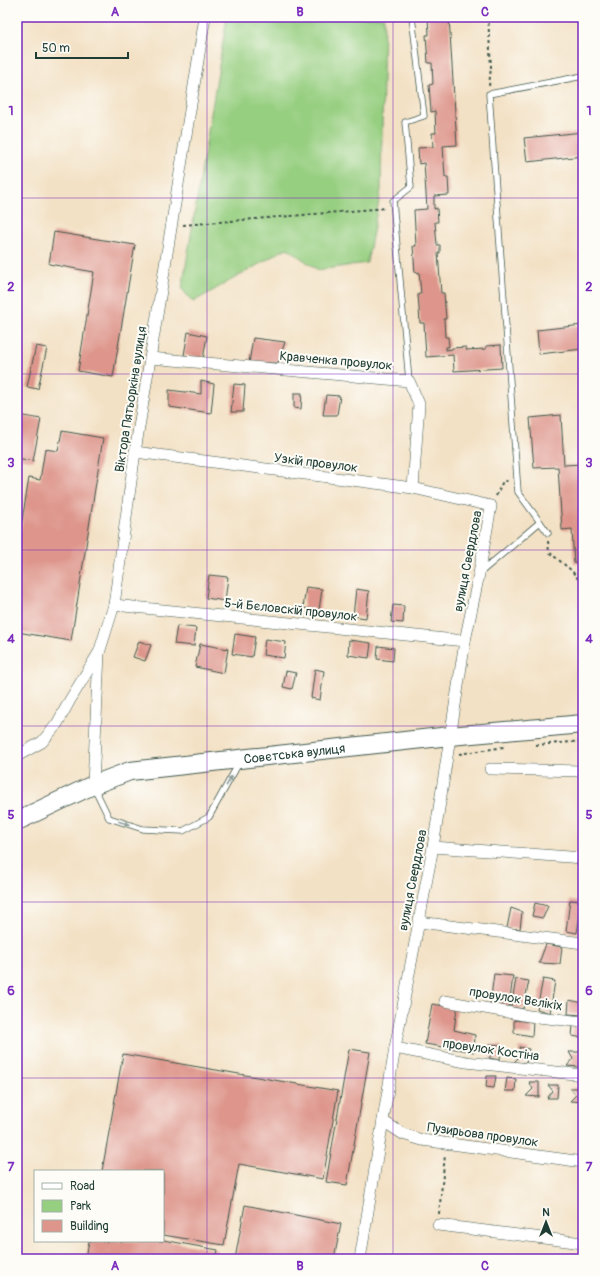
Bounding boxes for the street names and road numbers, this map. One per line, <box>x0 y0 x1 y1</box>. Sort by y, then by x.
street label: Віктора Пятьоркіна вулиця <box>112 325 150 473</box>
street label: Кравченка провулок <box>279 348 393 374</box>
street label: Узкій провулок <box>273 450 359 476</box>
street label: вулиця Свердлова <box>450 509 486 613</box>
street label: 5-й Бєловскій провулок <box>224 595 358 625</box>
street label: Совєтська вулиця <box>243 741 346 768</box>
street label: вулиця Свердлова <box>395 828 431 932</box>
street label: провулок Вєлікіх <box>468 984 564 1014</box>
street label: провулок Костіна <box>442 1035 540 1065</box>
street label: Пузирьова провулок <box>426 1119 540 1151</box>

